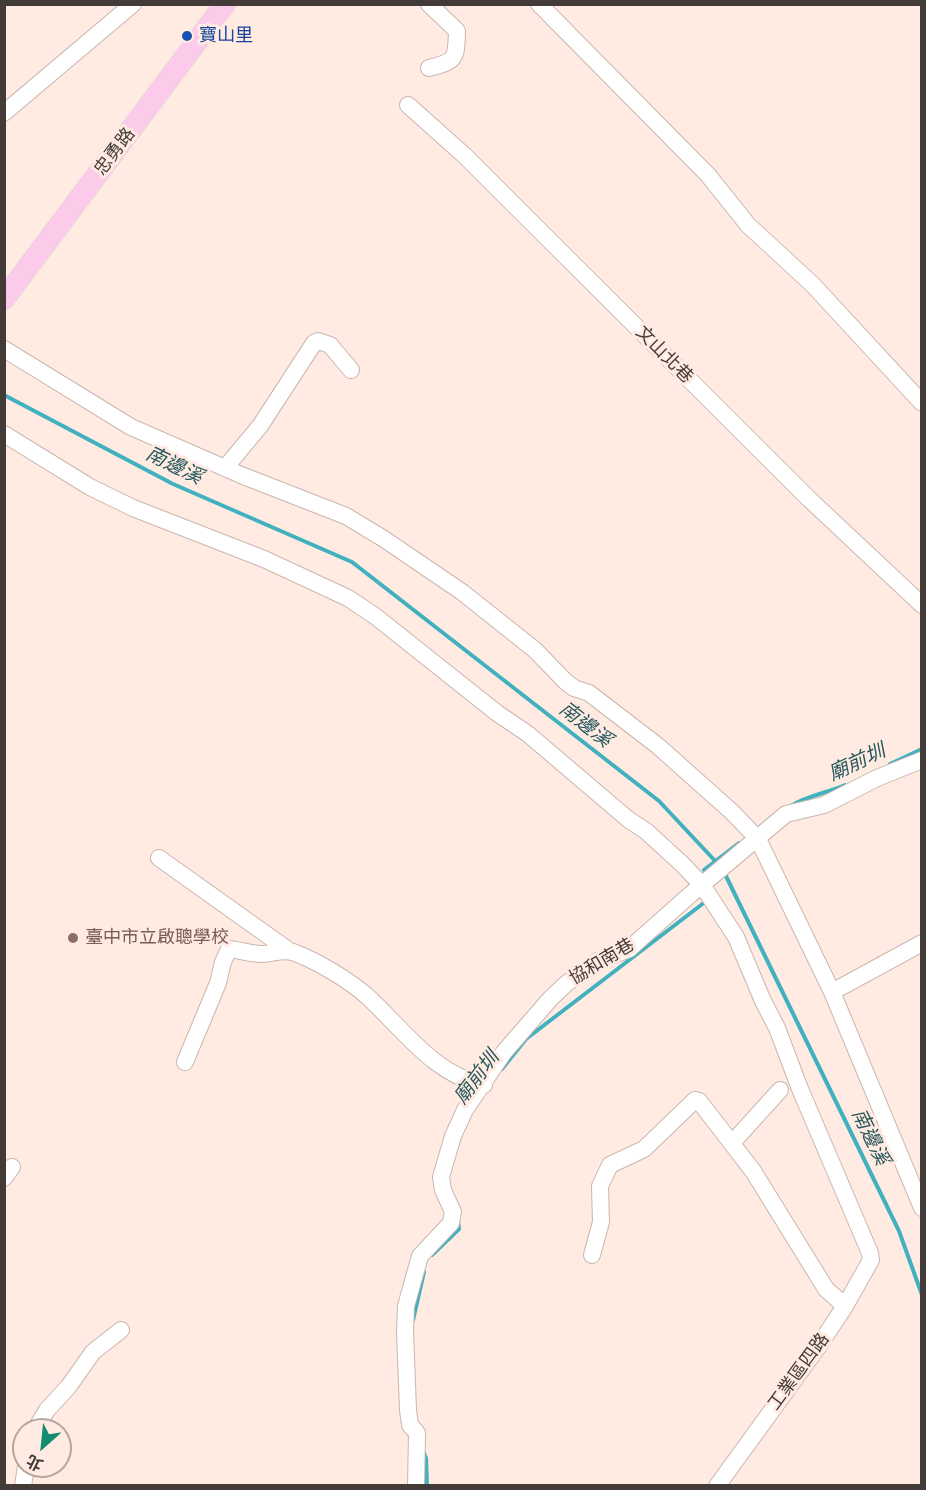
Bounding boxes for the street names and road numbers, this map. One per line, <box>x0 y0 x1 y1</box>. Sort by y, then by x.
street label: 忠勇路 <box>90 124 140 180</box>
street label: 文山北巷 <box>631 322 697 388</box>
street label: 協和南巷 <box>566 934 638 990</box>
street label: 工業區四路 <box>764 1329 834 1415</box>

